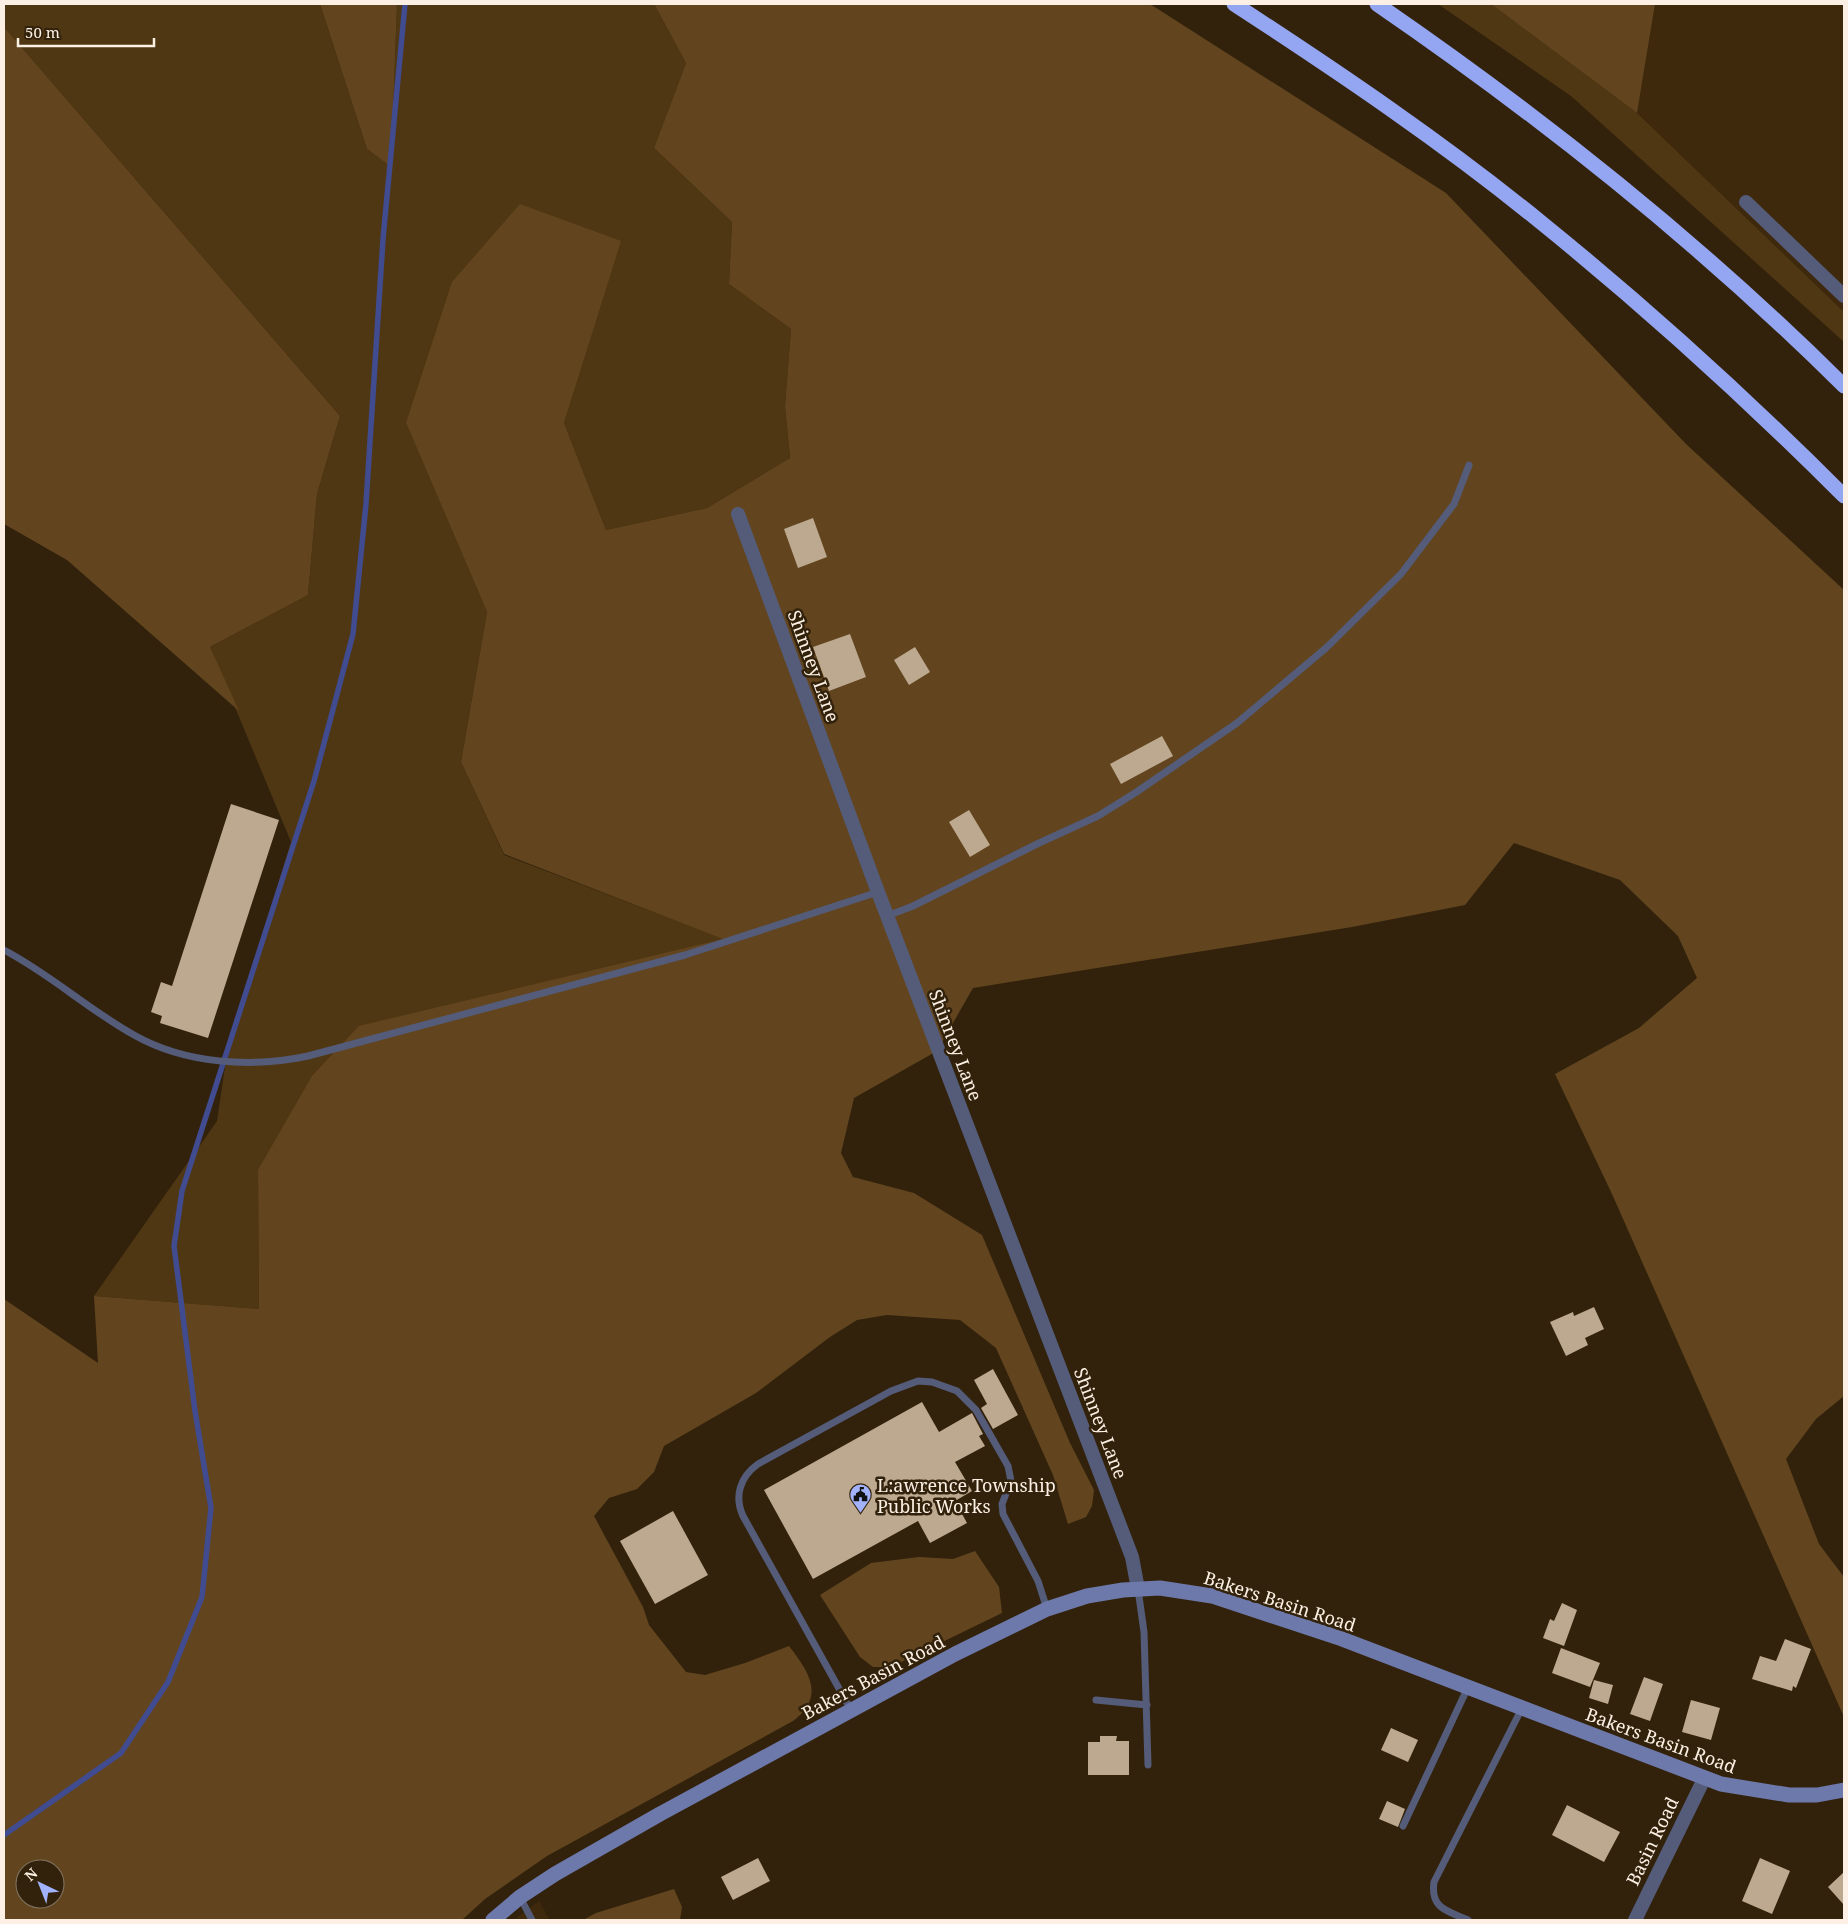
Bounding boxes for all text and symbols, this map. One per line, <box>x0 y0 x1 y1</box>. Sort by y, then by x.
scale bar <box>18 15 154 47</box>
text: 50 m <box>25 22 60 42</box>
street label: Shinney Lane <box>783 607 845 725</box>
street label: Shinney Lane <box>924 986 988 1104</box>
street label: Shinney Lane <box>1069 1364 1133 1482</box>
place label: L:awrence Township Public Works <box>877 1473 1056 1518</box>
public building icon: L:awrence Township Public Works <box>849 1483 873 1514</box>
street label: Bakers Basin Road <box>1201 1565 1359 1637</box>
street label: Bakers Basin Road <box>797 1629 949 1725</box>
street label: Bakers Basin Road <box>1582 1702 1740 1778</box>
street label: Basin Road <box>1620 1793 1684 1889</box>
north arrow <box>15 1859 65 1909</box>
text: N <box>20 1863 41 1885</box>

